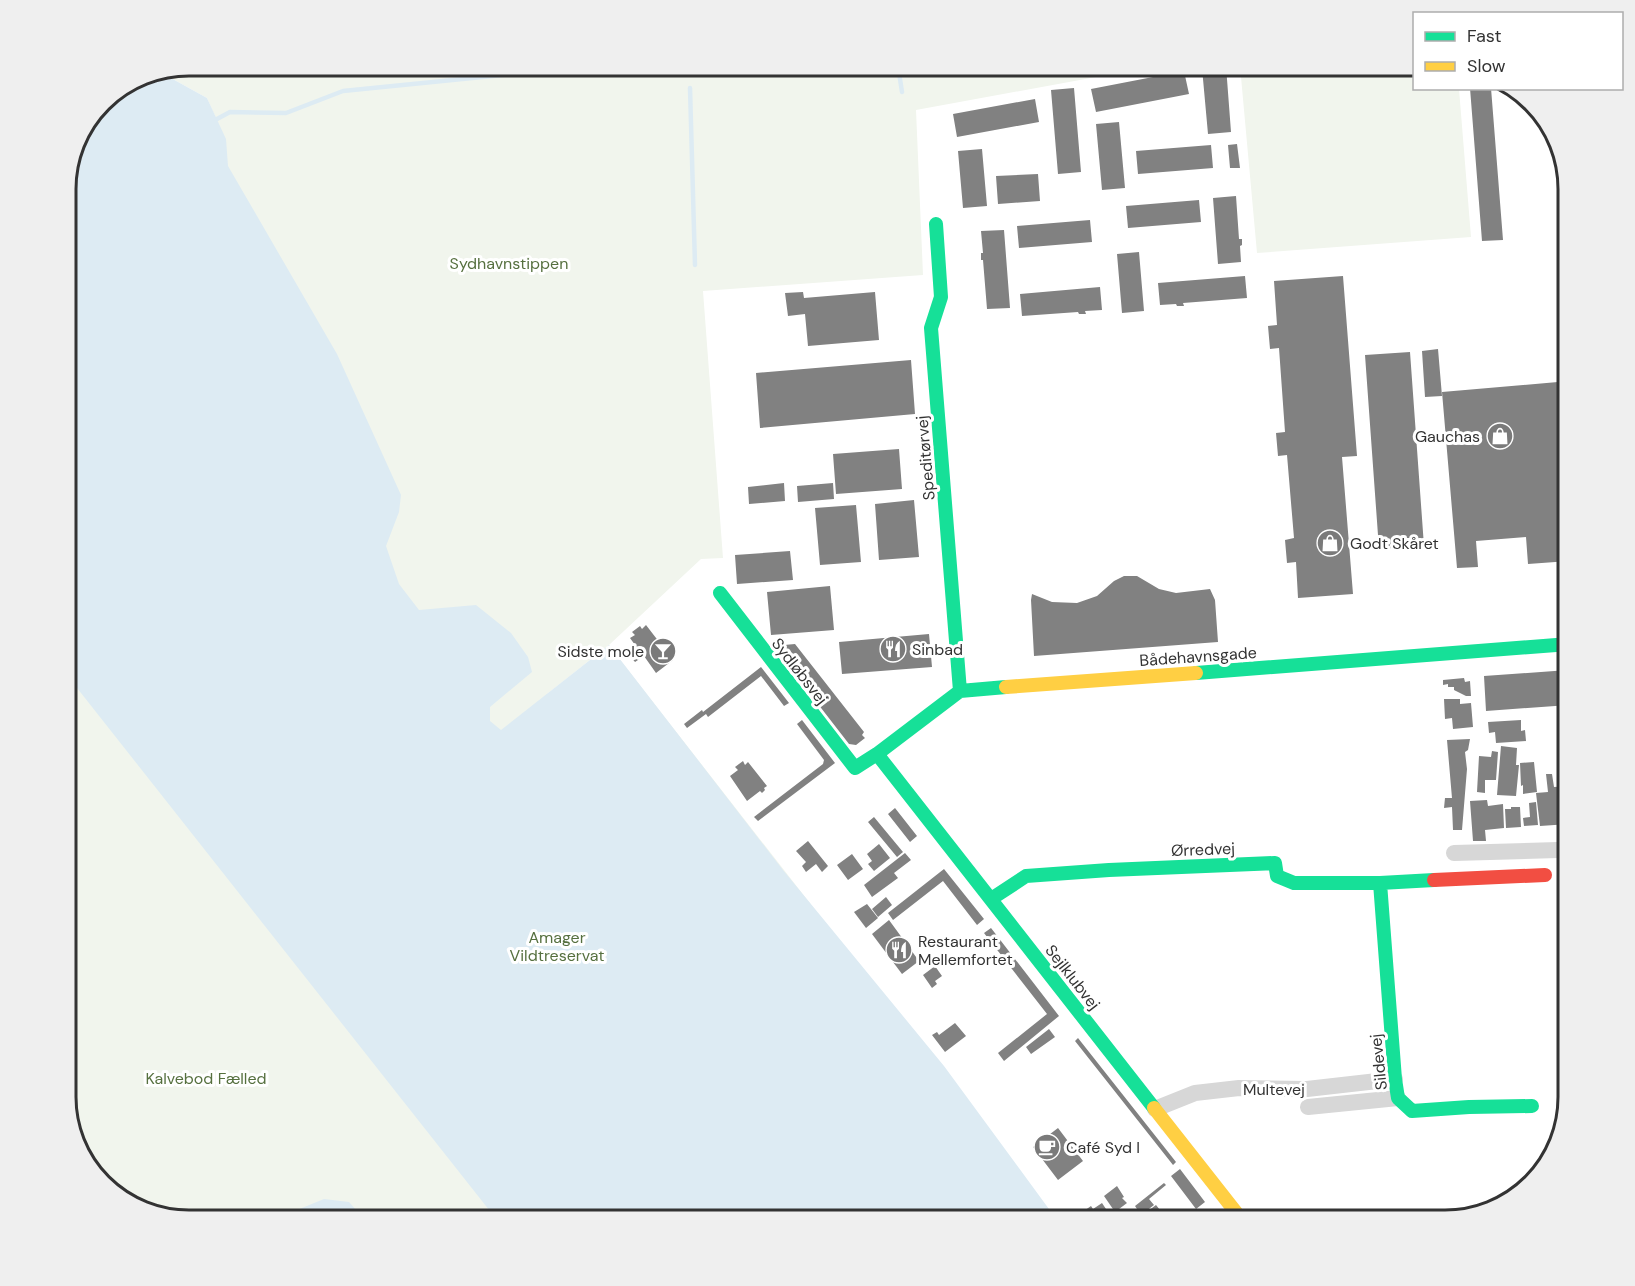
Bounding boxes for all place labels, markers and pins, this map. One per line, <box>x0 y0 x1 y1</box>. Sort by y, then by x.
shop icon: Gauchas <box>1485 421 1515 451</box>
place label: Gauchas <box>1415 426 1480 447</box>
shop icon: Godt Skåret <box>1315 528 1345 558</box>
place label: Godt Skåret <box>1350 533 1439 554</box>
restaurant icon: Sinbad <box>878 634 908 664</box>
bar icon: Sidste mole <box>648 636 678 666</box>
place label: Sinbad <box>912 639 963 660</box>
place label: Sidste mole <box>557 641 644 662</box>
place label: Restaurant Mellemfortet <box>918 931 1013 970</box>
restaurant icon: Restaurant Mellemfortet <box>884 935 914 965</box>
cafe icon: Café Syd I <box>1032 1132 1062 1162</box>
place label: Café Syd I <box>1066 1137 1140 1158</box>

